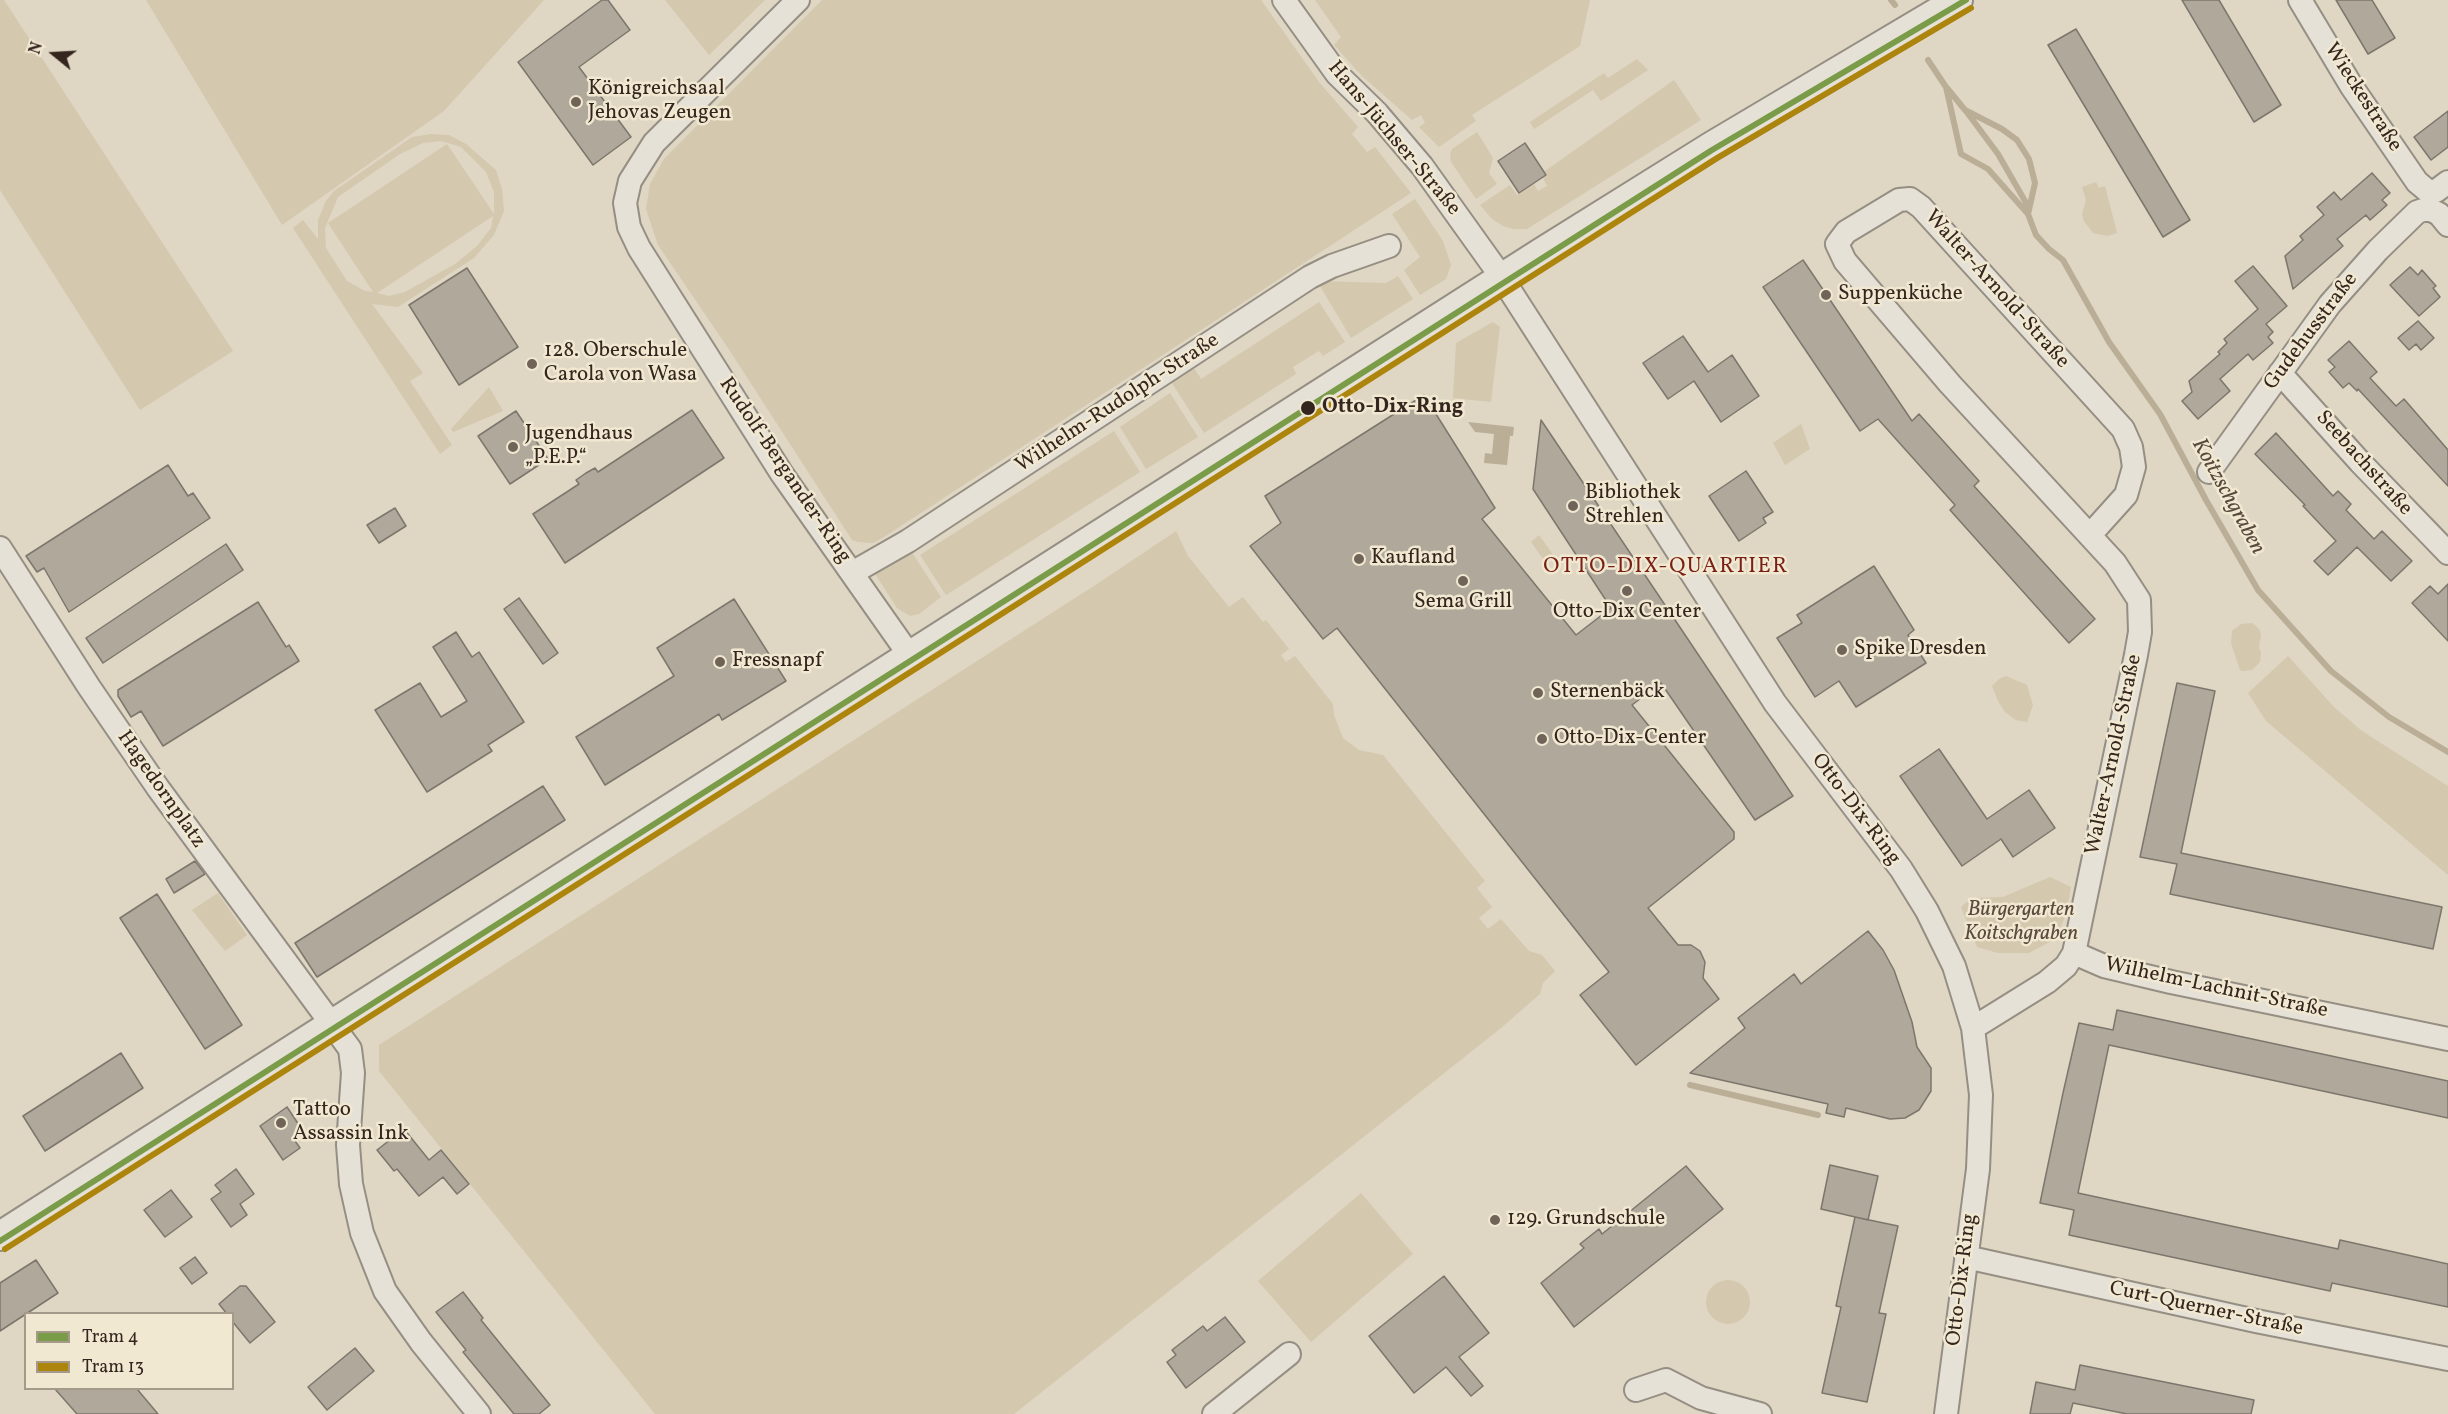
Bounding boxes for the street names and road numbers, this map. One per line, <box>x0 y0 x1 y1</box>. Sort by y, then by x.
street label: Wieckestraße <box>2317 39 2407 157</box>
street label: Hans-Jüchser-Straße <box>1321 57 1465 221</box>
street label: Walter-Arnold-Straße <box>1918 206 2074 374</box>
street label: Gudehusstraße <box>2260 268 2364 396</box>
street label: Wilhelm-Rudolph-Straße <box>1011 329 1225 479</box>
street label: Rudolf-Bergander-Ring <box>712 373 856 569</box>
street label: Seebachstraße <box>2309 406 2417 522</box>
street label: Walter-Arnold-Straße <box>2081 652 2149 858</box>
street label: Hagedornplatz <box>110 726 210 854</box>
street label: Otto-Dix-Ring <box>1805 749 1905 871</box>
street label: Wilhelm-Lachnit-Straße <box>2102 953 2330 1025</box>
street label: Otto-Dix-Ring <box>1942 1212 1984 1348</box>
street label: Curt-Querner-Straße <box>2107 1277 2305 1343</box>

